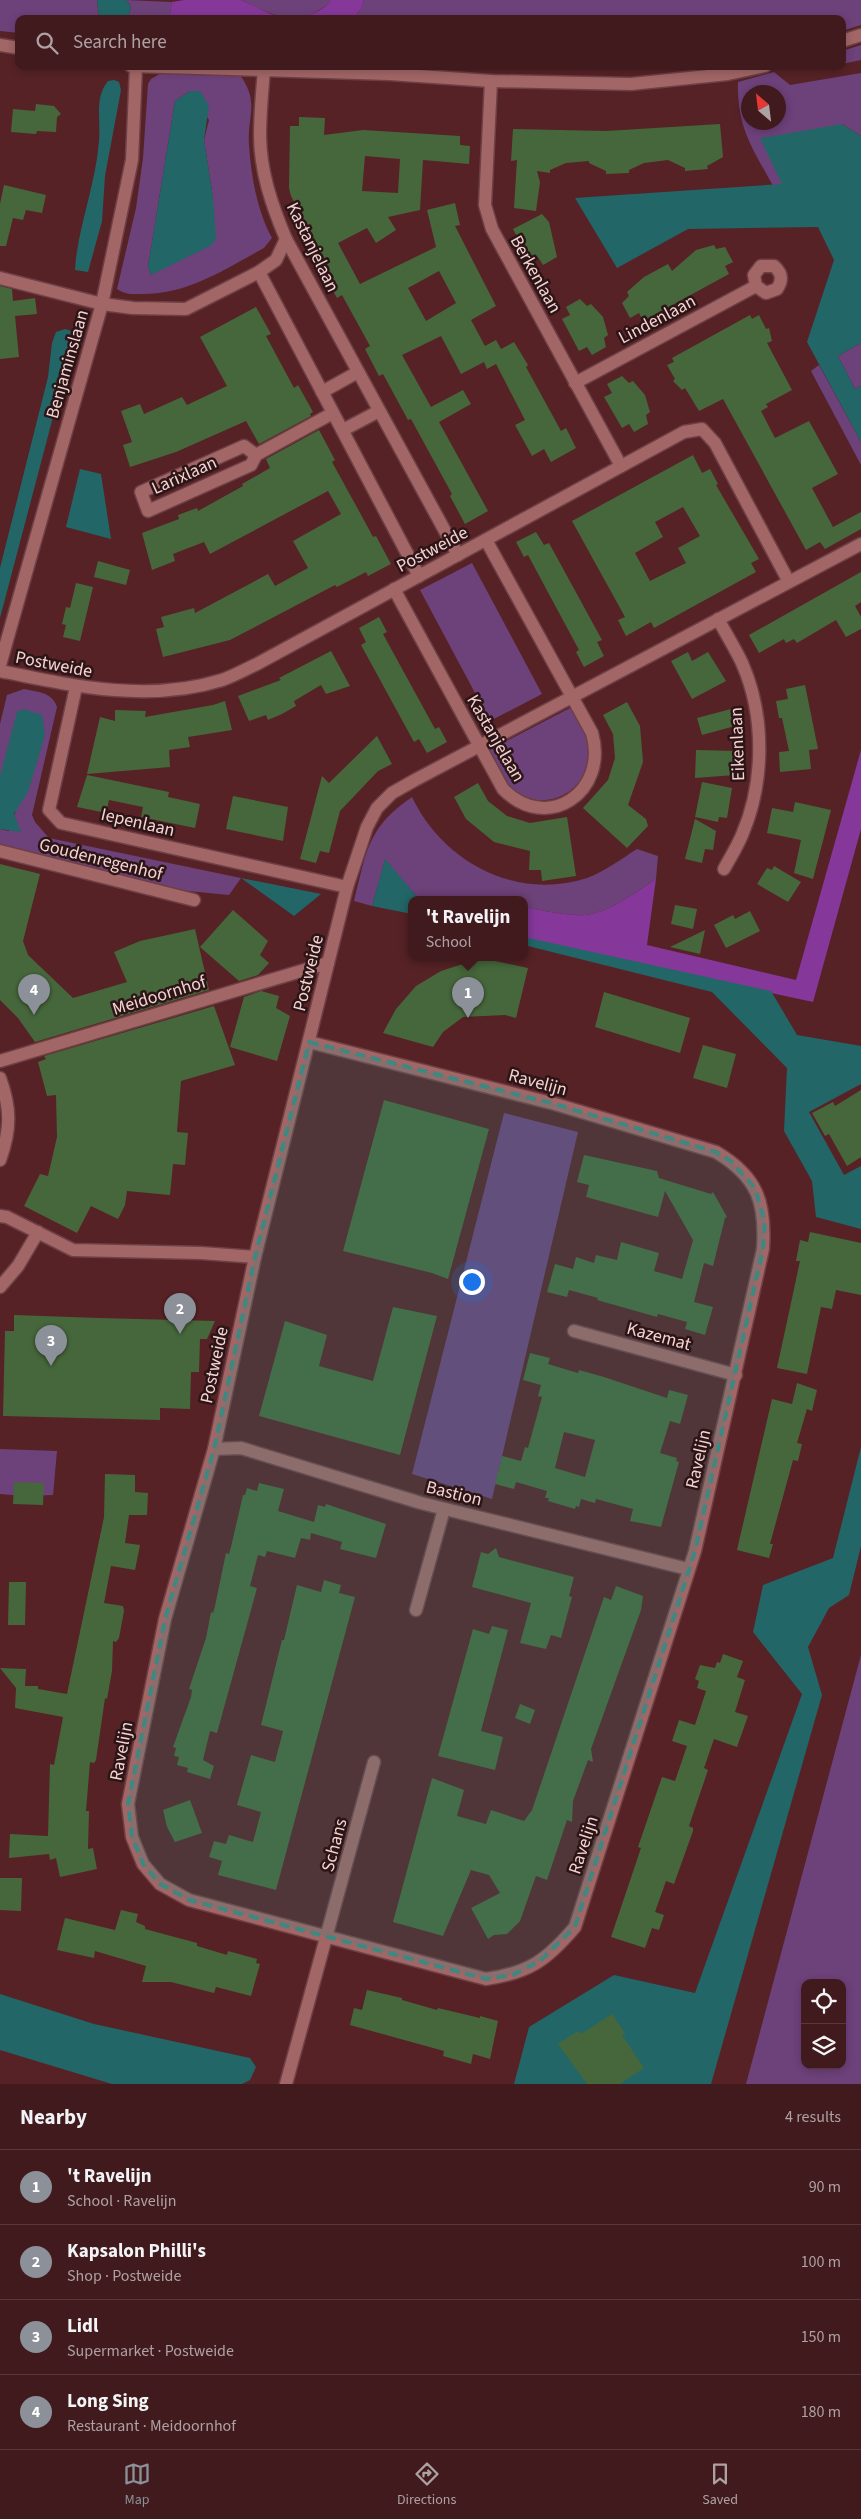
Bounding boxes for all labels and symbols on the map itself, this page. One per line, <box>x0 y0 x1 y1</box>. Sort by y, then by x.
north arrow <box>741 85 786 130</box>
street label: Kastanjelaan <box>280 198 345 296</box>
street label: Berkenlaan <box>504 231 567 318</box>
street label: Lindenlaan <box>614 289 700 350</box>
street label: Benjaminslaan <box>40 307 95 422</box>
street label: Larixlaan <box>148 450 221 501</box>
street label: Postweide <box>392 520 473 579</box>
street label: Postweide <box>13 645 95 684</box>
street label: Kastanjelaan <box>460 690 531 787</box>
street label: Eikenlaan <box>724 707 751 781</box>
street label: Iepenlaan <box>99 802 177 843</box>
street label: Goudenregenhof <box>36 832 166 887</box>
street label: Postweide <box>287 932 330 1014</box>
street label: Meidoornhof <box>109 969 210 1022</box>
pin: 4 <box>18 974 50 1015</box>
pin: 1 <box>452 977 484 1018</box>
street label: Ravelijn <box>506 1063 570 1102</box>
your location <box>459 1269 485 1295</box>
pin: 2 <box>164 1293 196 1334</box>
street label: Kazemat <box>624 1316 694 1357</box>
street label: Postweide <box>194 1324 235 1406</box>
pin: 3 <box>35 1325 67 1366</box>
street label: Ravelijn <box>680 1427 717 1491</box>
street label: Bastion <box>423 1474 485 1513</box>
street label: Ravelijn <box>104 1719 139 1783</box>
street label: Ravelijn <box>562 1813 605 1877</box>
street label: Schans <box>315 1816 354 1874</box>

